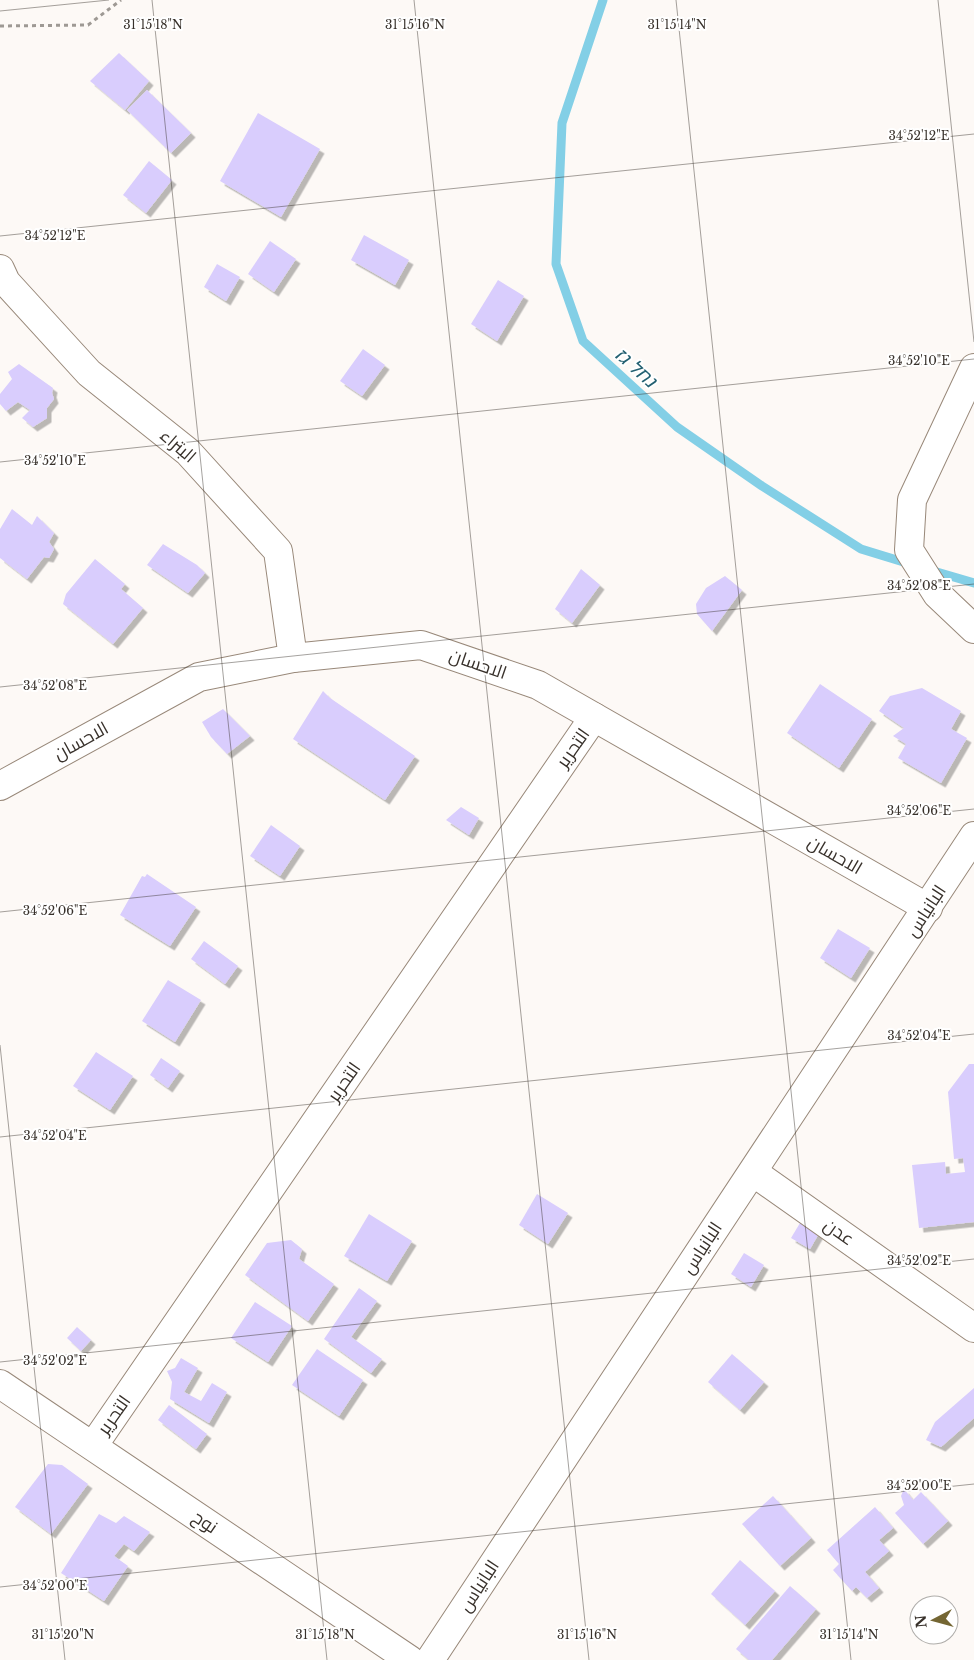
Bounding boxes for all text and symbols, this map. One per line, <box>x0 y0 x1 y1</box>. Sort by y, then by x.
text: 31°15'18"N <box>123 17 183 32</box>
text: 31°15'16"N <box>385 17 445 32</box>
text: 31°15'14"N <box>647 17 707 32</box>
text: 34°52'12"E <box>889 128 950 143</box>
text: 34°52'12"E <box>25 228 86 243</box>
water label: נחל גז <box>610 343 663 393</box>
text: 34°52'10"E <box>888 353 950 368</box>
street label: البتراء <box>156 424 200 468</box>
text: 34°52'10"E <box>24 453 86 468</box>
text: 34°52'08"E <box>887 578 951 593</box>
street label: الاحسان <box>446 644 510 684</box>
text: 34°52'08"E <box>23 678 87 693</box>
street label: الاحسان <box>50 717 112 765</box>
street label: التحرير <box>551 724 594 773</box>
text: 34°52'06"E <box>887 803 951 818</box>
street label: الاحسان <box>804 831 866 879</box>
street label: البانياس <box>901 881 951 941</box>
text: 34°52'06"E <box>23 903 87 918</box>
text: 34°52'04"E <box>887 1028 951 1043</box>
street label: التحرير <box>322 1058 365 1107</box>
text: 34°52'04"E <box>23 1128 87 1143</box>
street label: عدن <box>819 1214 859 1250</box>
street label: البانياس <box>677 1218 727 1278</box>
text: 34°52'02"E <box>887 1253 951 1268</box>
text: 34°52'02"E <box>23 1353 87 1368</box>
street label: التحرير <box>92 1391 135 1440</box>
text: 34°52'00"E <box>886 1478 952 1493</box>
street label: نوح <box>188 1506 222 1539</box>
street label: البانياس <box>454 1556 504 1616</box>
text: 34°52'00"E <box>22 1578 88 1593</box>
north arrow <box>909 1595 959 1645</box>
text: N <box>911 1614 931 1629</box>
text: 31°15'20"N <box>32 1627 95 1642</box>
text: 31°15'18"N <box>295 1627 355 1642</box>
text: 31°15'16"N <box>557 1627 617 1642</box>
text: 31°15'14"N <box>819 1627 879 1642</box>

